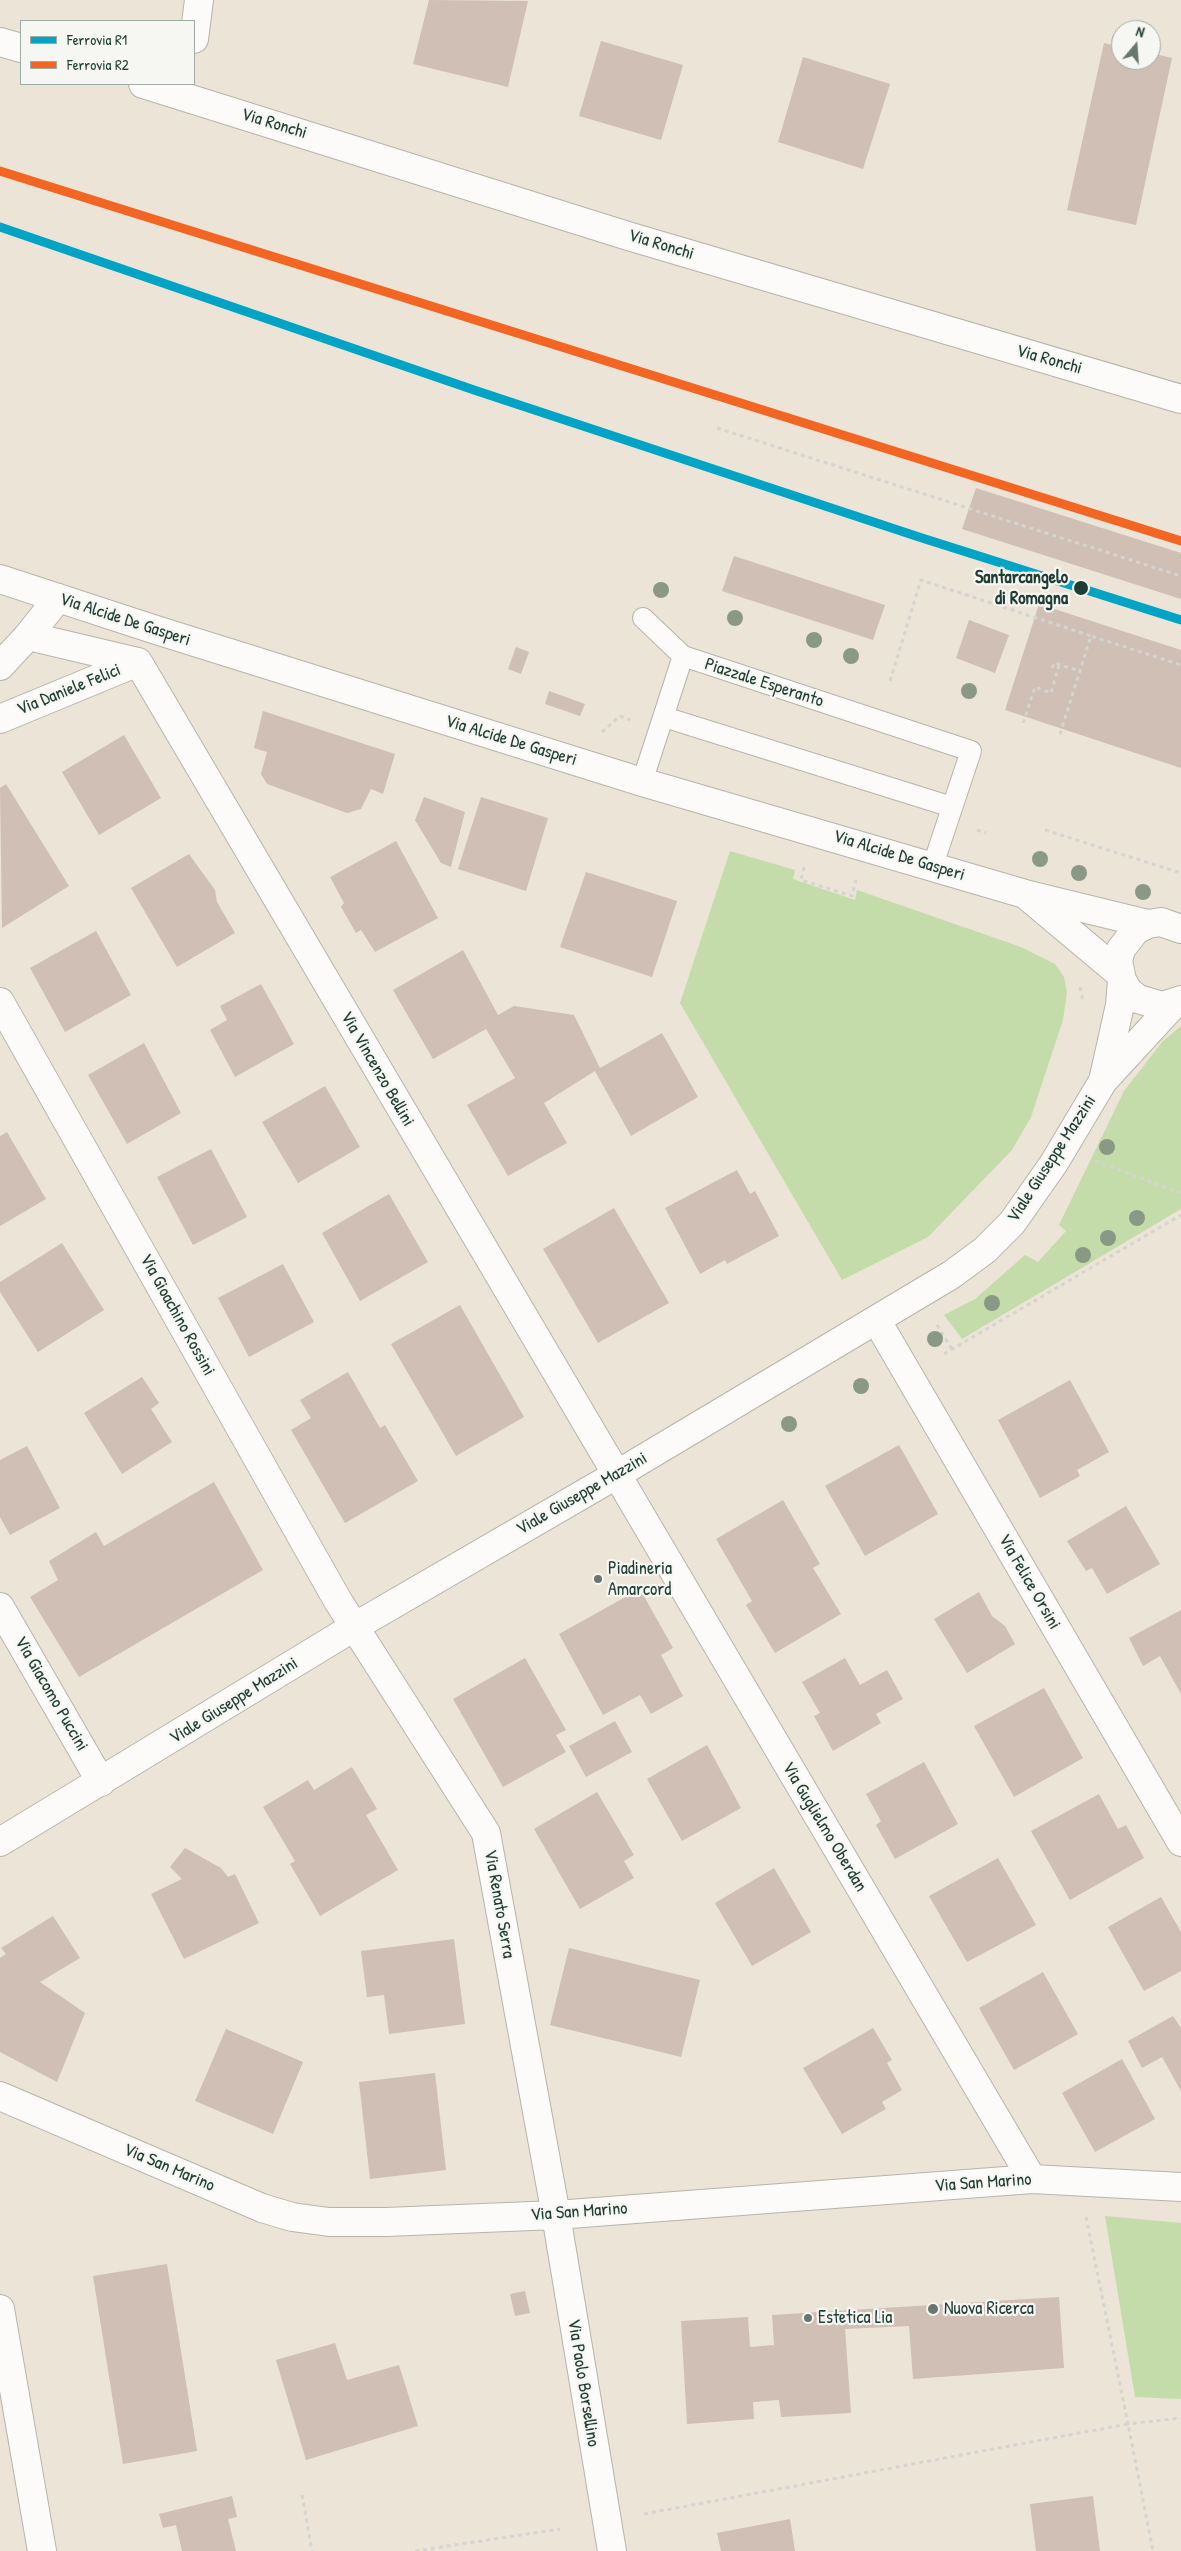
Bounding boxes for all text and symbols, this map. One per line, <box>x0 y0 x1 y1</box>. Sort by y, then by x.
legend <box>20 20 195 85</box>
north arrow <box>1111 20 1161 70</box>
text: N <box>1134 21 1147 41</box>
text: Ferrovia R1 <box>67 29 127 50</box>
text: Ferrovia R2 <box>67 54 129 75</box>
street label: Via Ronchi <box>239 104 309 144</box>
street label: Via Ronchi <box>626 225 696 265</box>
street label: Via Ronchi <box>1014 340 1084 380</box>
place label: Santarcangelo di Romagna <box>975 567 1068 610</box>
marker: Santarcangelo di Romagna <box>1072 579 1090 597</box>
street label: Via Alcide De Gasperi <box>57 589 193 651</box>
street label: Piazzale Esperanto <box>702 654 826 712</box>
street label: Via Daniele Felici <box>14 659 124 721</box>
street label: Via Alcide De Gasperi <box>443 711 579 771</box>
street label: Via Alcide De Gasperi <box>831 826 967 886</box>
street label: Via Vincenzo Bellini <box>335 1008 419 1130</box>
street label: Viale Giuseppe Mazzini <box>1003 1091 1101 1227</box>
street label: Via Gioachino Rossini <box>135 1250 219 1380</box>
street label: Viale Giuseppe Mazzini <box>513 1448 651 1540</box>
street label: Via Felice Orsini <box>993 1531 1065 1633</box>
place label: Piadineria Amarcord <box>608 1558 672 1600</box>
marker: Piadineria Amarcord <box>592 1573 604 1585</box>
street label: Via Giacomo Puccini <box>9 1633 93 1755</box>
street label: Viale Giuseppe Mazzini <box>166 1653 302 1749</box>
street label: Via Guglielmo Oberdan <box>777 1758 871 1896</box>
street label: Via Renato Serra <box>479 1848 519 1960</box>
street label: Via San Marino <box>120 2139 218 2197</box>
street label: Via San Marino <box>934 2169 1032 2197</box>
street label: Via San Marino <box>530 2198 628 2226</box>
place label: Nuova Ricerca <box>944 2298 1034 2320</box>
marker: Nuova Ricerca <box>926 2302 940 2316</box>
place label: Estetica Lia <box>818 2307 892 2329</box>
marker: Estetica Lia <box>802 2312 814 2324</box>
street label: Via Paolo Borsellino <box>562 2318 604 2448</box>

